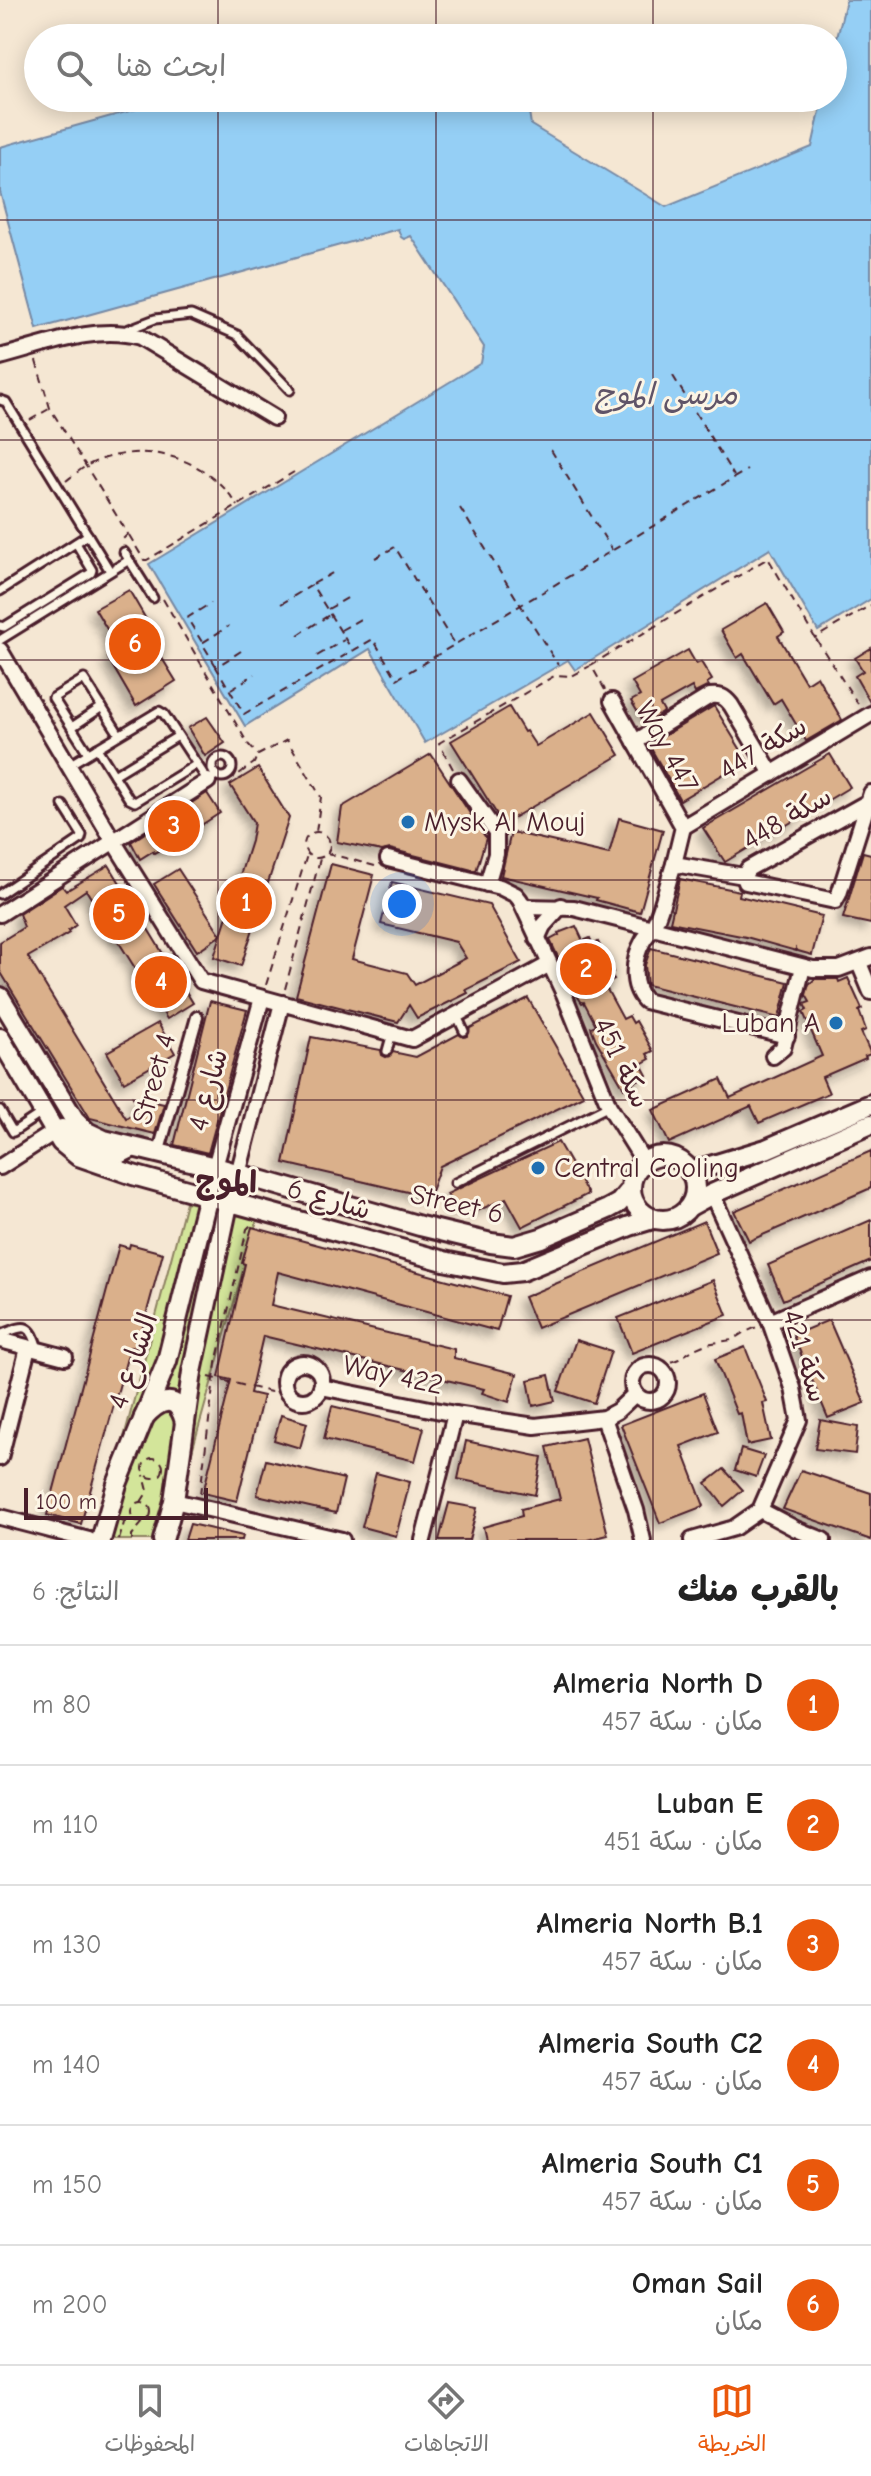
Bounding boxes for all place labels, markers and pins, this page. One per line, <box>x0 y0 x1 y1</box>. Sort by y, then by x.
pin: 6 <box>109 614 161 674</box>
pin: 3 <box>148 796 200 856</box>
place label: Mysk Al Mouj <box>424 806 585 838</box>
marker: Mysk Al Mouj <box>399 813 417 831</box>
pin: 1 <box>220 873 272 933</box>
pin: 5 <box>93 884 145 944</box>
pin: 2 <box>560 939 612 999</box>
pin: 4 <box>135 952 187 1012</box>
place label: Luban A <box>721 1007 820 1039</box>
marker: Luban A <box>827 1014 845 1032</box>
place label: Central Cooling <box>554 1152 739 1184</box>
marker: Central Cooling <box>529 1159 547 1177</box>

